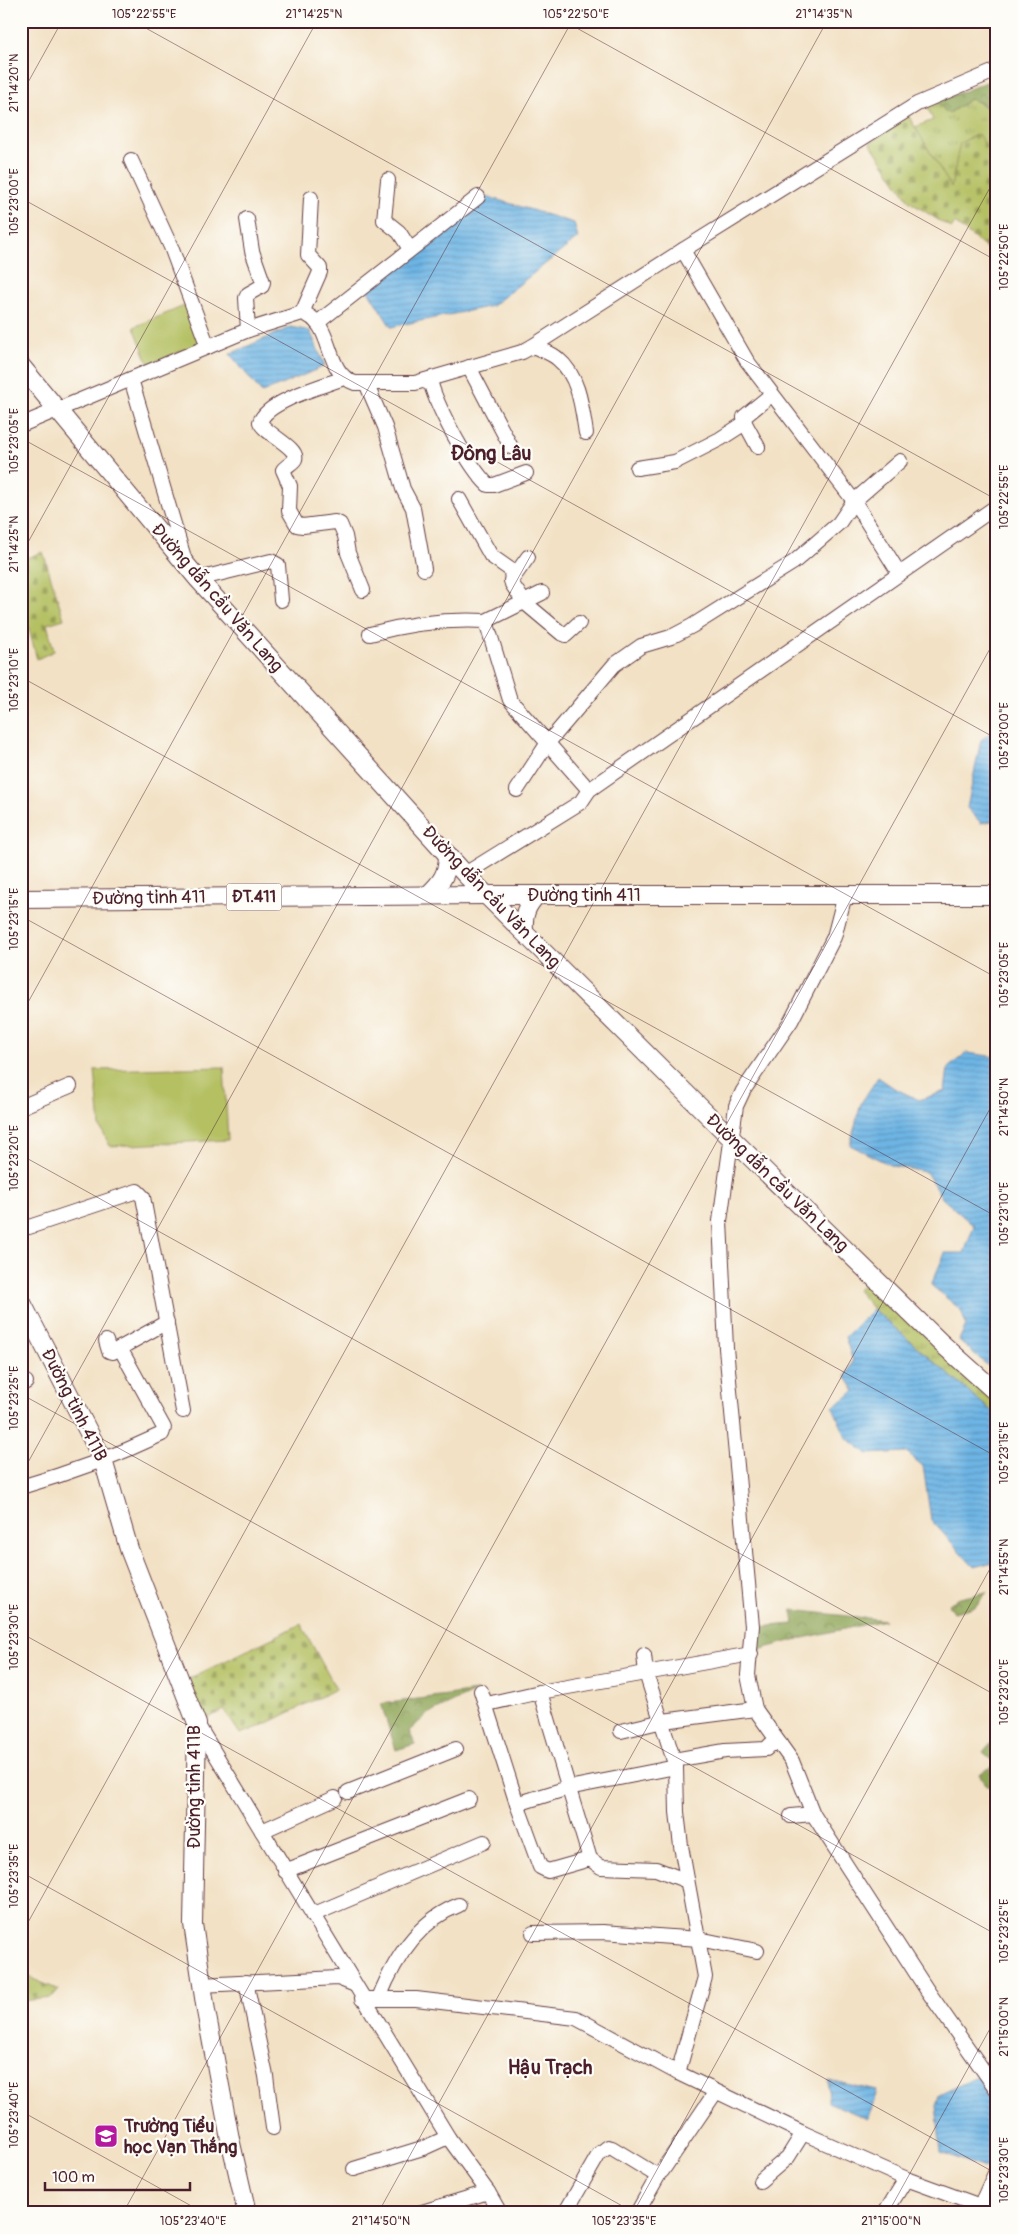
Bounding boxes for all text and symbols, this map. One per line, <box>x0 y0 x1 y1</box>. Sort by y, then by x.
text: 105°22'55"E <box>112 7 176 22</box>
text: 21°14'25"N <box>286 7 342 22</box>
text: 105°22'50"E <box>543 7 609 22</box>
text: 21°14'35"N <box>796 7 852 22</box>
text: 21°14'20"N <box>7 54 22 112</box>
text: 105°23'00"E <box>7 168 22 236</box>
text: 105°22'50"E <box>997 224 1012 290</box>
text: 105°23'05"E <box>7 408 22 474</box>
district label: Đông Lâu <box>451 441 531 466</box>
text: 105°22'55"E <box>997 465 1012 529</box>
text: 21°14'25"N <box>7 516 22 572</box>
street label: Đường dẫn cầu Văn Lang <box>146 518 289 677</box>
text: 105°23'10"E <box>7 648 22 712</box>
text: 105°23'00"E <box>997 702 1012 770</box>
street label: Đường dẫn cầu Văn Lang <box>417 820 566 973</box>
road number: ĐT.411 <box>226 884 282 910</box>
street label: Đường tỉnh 411 <box>527 884 641 907</box>
street label: Đường tỉnh 411 <box>92 886 206 910</box>
text: 105°23'15"E <box>7 888 22 950</box>
text: 105°23'05"E <box>997 942 1012 1008</box>
text: 21°14'50"N <box>997 1078 1012 1136</box>
street label: Đường dẫn cầu Văn Lang <box>701 1108 854 1257</box>
text: 105°23'20"E <box>7 1125 22 1191</box>
text: 105°23'10"E <box>997 1182 1012 1246</box>
street label: Đường tỉnh 411B <box>36 1345 112 1465</box>
text: 105°23'25"E <box>7 1366 22 1430</box>
text: 105°23'15"E <box>997 1422 1012 1484</box>
text: 21°14'55"N <box>997 1539 1012 1595</box>
text: 105°23'30"E <box>7 1604 22 1670</box>
text: 105°23'20"E <box>997 1659 1012 1725</box>
street label: Đường tỉnh 411B <box>183 1725 206 1849</box>
text: 105°23'35"E <box>7 1844 22 1908</box>
text: 105°23'25"E <box>997 1899 1012 1963</box>
text: 21°15'00"N <box>997 1997 1012 2057</box>
district label: Hậu Trạch <box>508 2055 592 2080</box>
text: 105°23'40"E <box>7 2082 22 2148</box>
place label: Trường Tiểu học Vạn Thắng <box>123 2115 237 2159</box>
school or university icon: Trường Tiểu học Vạn Thắng <box>93 2123 119 2149</box>
text: 105°23'30"E <box>997 2137 1012 2203</box>
scale bar <box>45 2159 190 2191</box>
text: 100 m <box>52 2168 95 2187</box>
text: 105°23'40"E <box>160 2214 226 2229</box>
text: 21°14'50"N <box>352 2214 410 2229</box>
text: 105°23'35"E <box>592 2214 656 2229</box>
text: 21°15'00"N <box>861 2214 921 2229</box>

